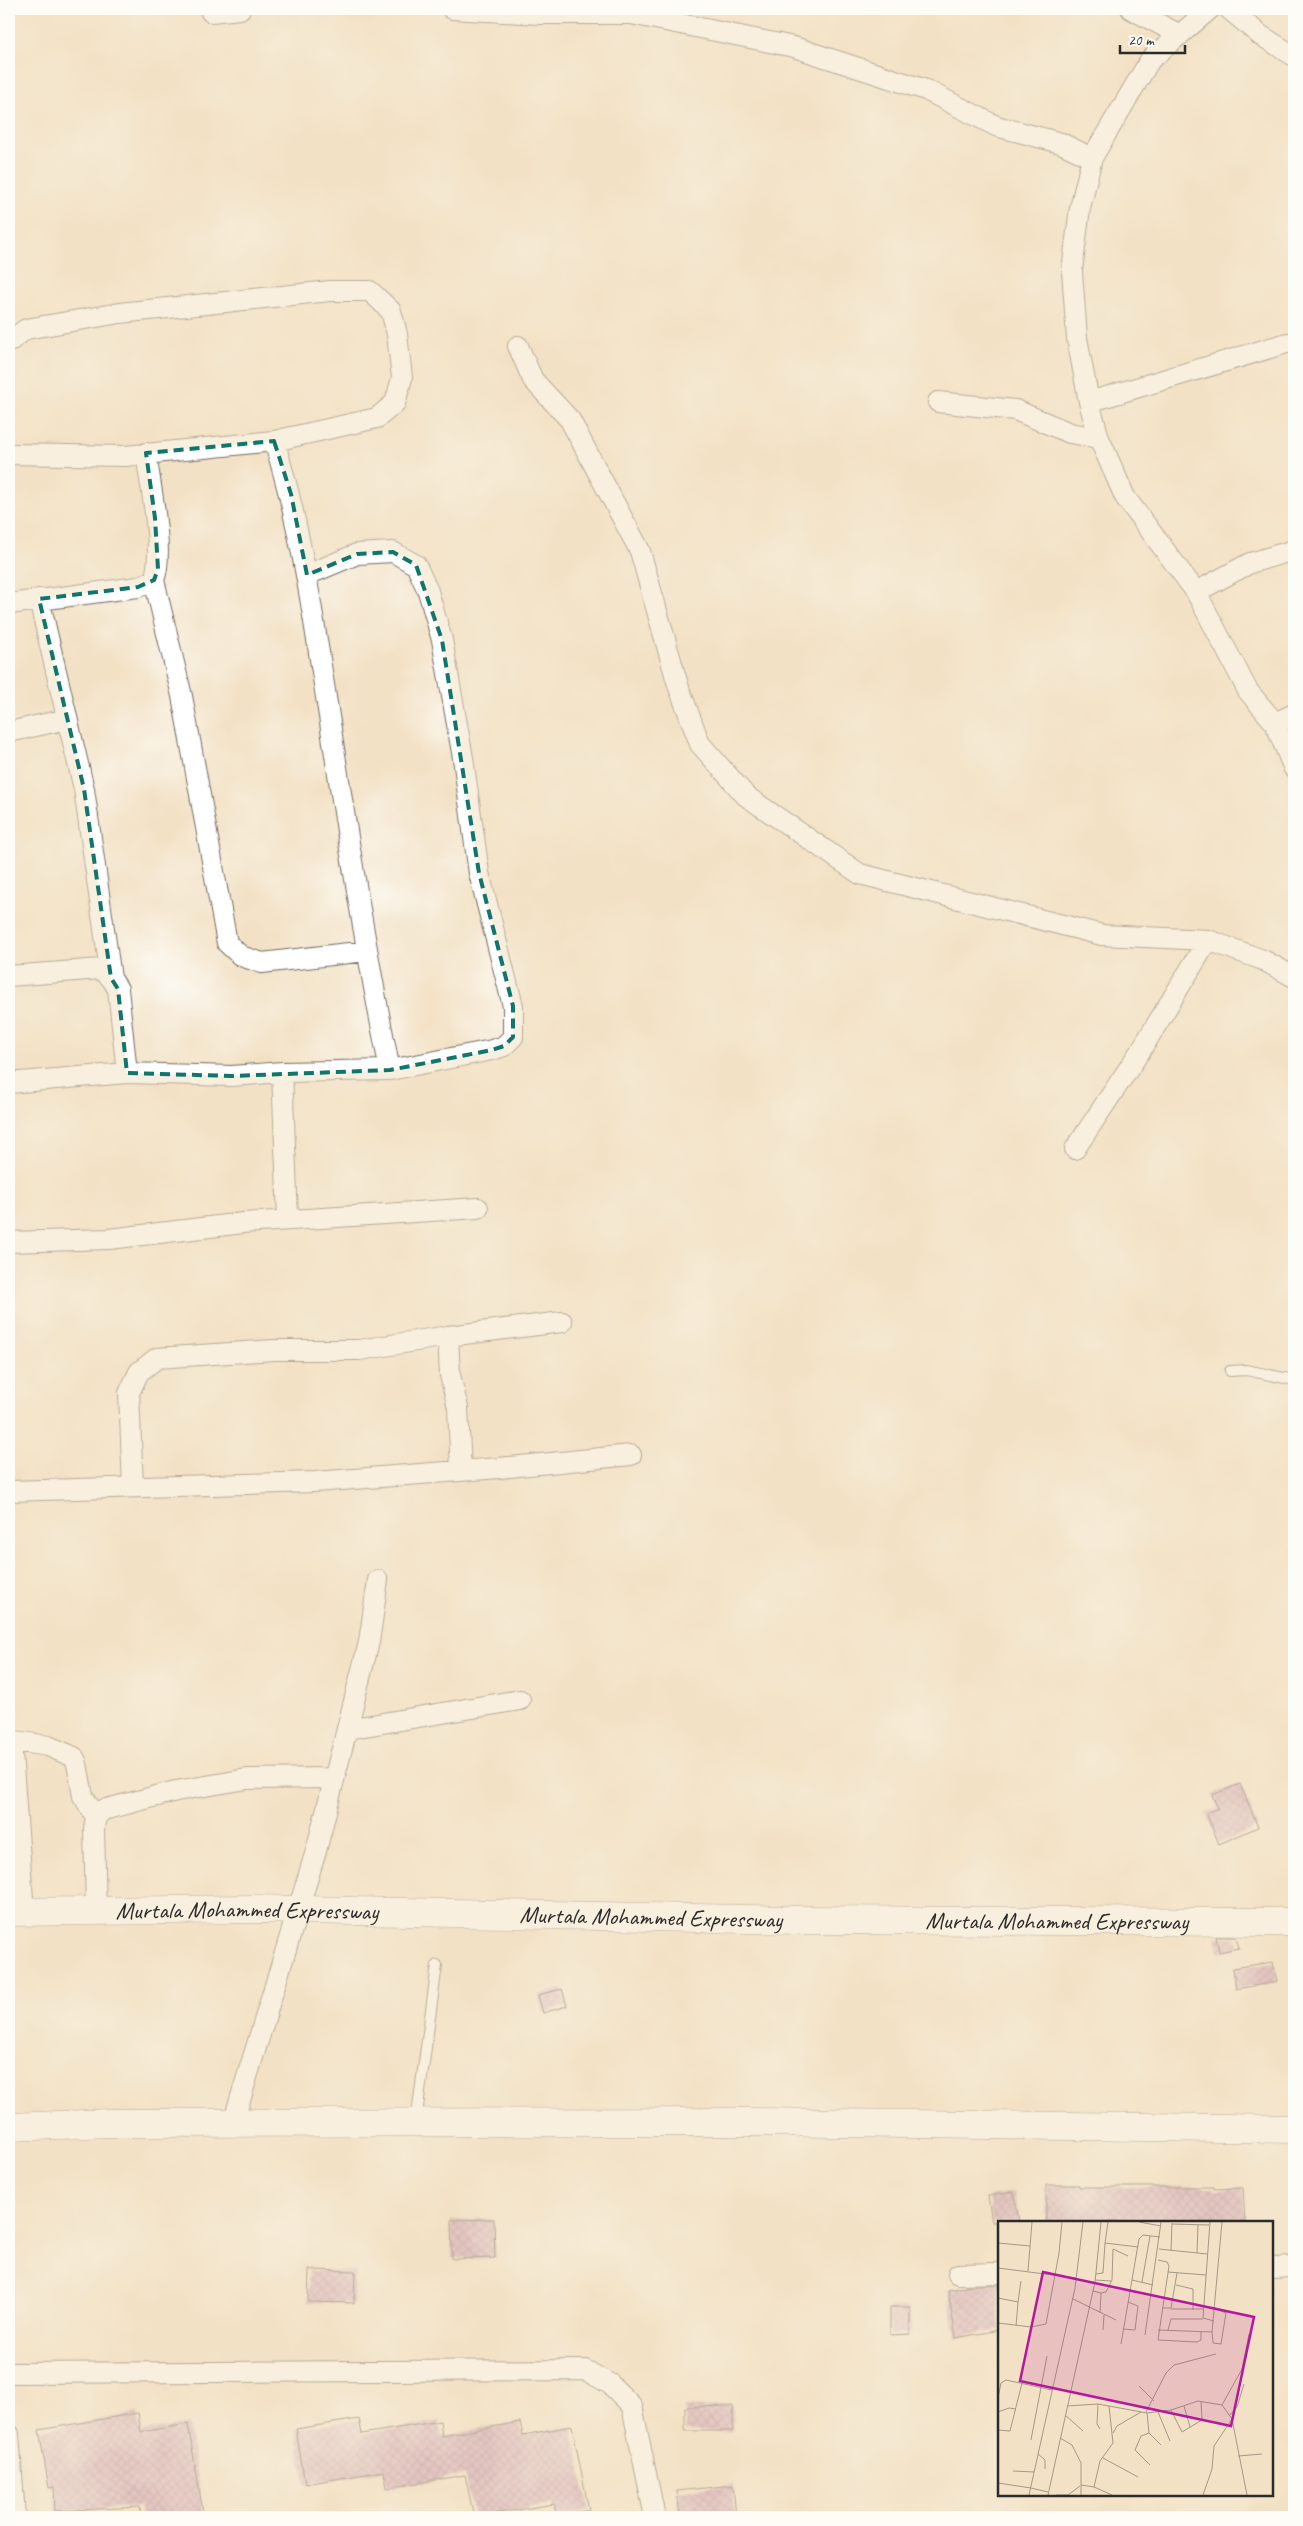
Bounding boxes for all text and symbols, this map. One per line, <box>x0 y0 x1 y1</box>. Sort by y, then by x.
scale bar <box>1120 22 1186 54</box>
text: 20 m <box>1128 31 1155 50</box>
street label: Murtala Mohammed Expressway <box>115 1894 380 1927</box>
street label: Murtala Mohammed Expressway <box>519 1899 784 1935</box>
street label: Murtala Mohammed Expressway <box>925 1906 1190 1937</box>
inset map <box>998 2221 1273 2496</box>

